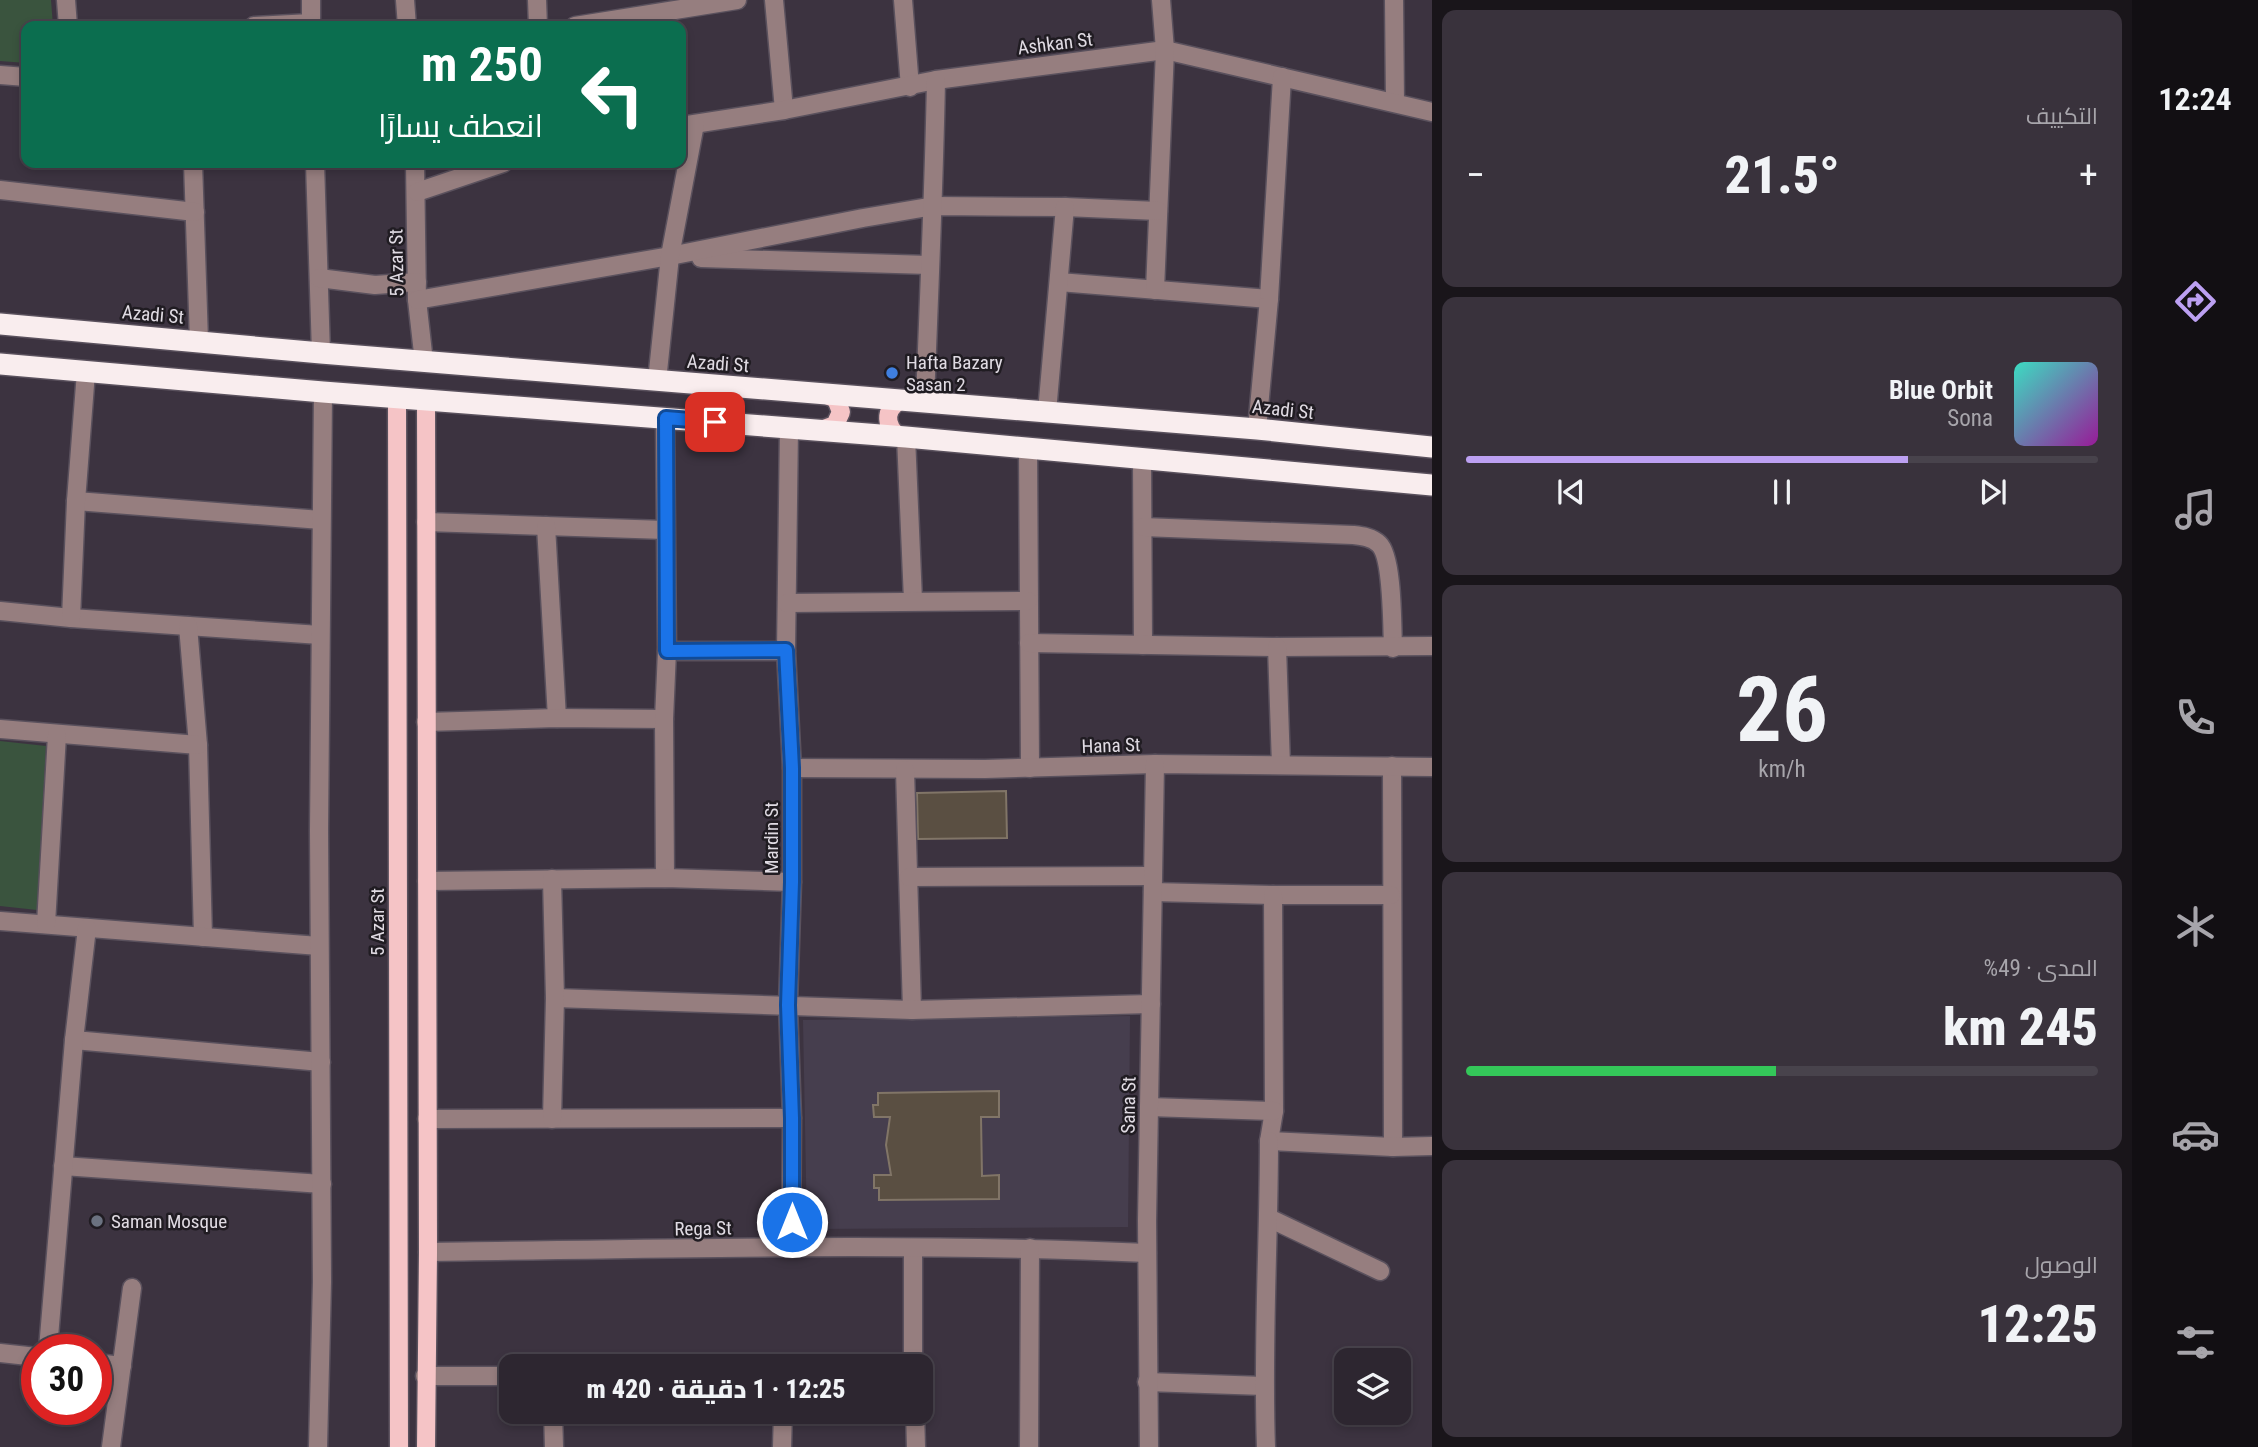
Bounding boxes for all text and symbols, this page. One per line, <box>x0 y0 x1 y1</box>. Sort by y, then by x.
street label: Ashkan St <box>1016 27 1094 60</box>
text: 250 m <box>421 36 543 93</box>
icon: left <box>567 49 658 140</box>
text: 12:24 <box>2158 80 2232 118</box>
text: التكييف <box>2026 103 2098 130</box>
text: انعطف يسارًا <box>378 107 543 145</box>
text: 21.5° <box>1724 145 1840 206</box>
text: − <box>1466 153 1485 197</box>
text: + <box>2079 153 2098 197</box>
street label: 5 Azar St <box>384 229 409 297</box>
icon: directions <box>2171 277 2220 326</box>
street label: Azadi St <box>121 300 185 329</box>
street label: Azadi St <box>686 350 750 377</box>
place label: Hafta Bazary Sasan 2 <box>906 351 1003 396</box>
marker: Hafta Bazary Sasan 2 <box>884 365 900 381</box>
text: Blue Orbit <box>1889 375 1993 405</box>
pin <box>685 392 745 452</box>
street label: Azadi St <box>1251 395 1315 424</box>
icon: arrive <box>696 403 734 441</box>
text: Sona <box>1947 405 1993 432</box>
icon: previous <box>1552 473 1590 511</box>
icon: pause <box>1763 473 1801 511</box>
icon: next <box>1974 473 2012 511</box>
icon: music <box>2171 485 2220 534</box>
text: 26 <box>1736 657 1828 763</box>
icon: phone <box>2171 693 2220 742</box>
street label: Hana St <box>1081 733 1141 758</box>
text: km/h <box>1758 756 1806 783</box>
street label: Mardin St <box>760 802 783 874</box>
street label: 5 Azar St <box>366 888 389 956</box>
icon: climate <box>2171 902 2220 951</box>
text: المدى · 49% <box>1984 955 2098 982</box>
text: 245 km <box>1943 997 2098 1058</box>
street label: Sana St <box>1117 1076 1140 1134</box>
icon: car <box>2171 1110 2220 1159</box>
position arrow <box>755 1185 829 1259</box>
place label: Saman Mosque <box>111 1210 227 1233</box>
marker: Saman Mosque <box>89 1213 105 1229</box>
street label: Rega St <box>674 1217 732 1240</box>
text: الوصول <box>2025 1252 2098 1279</box>
text: 12:25 <box>1978 1294 2098 1355</box>
icon: filters <box>2171 1318 2220 1367</box>
speed limit sign: 30 <box>21 1334 112 1425</box>
map controls <box>1334 1348 1411 1425</box>
button: layers <box>1334 1348 1411 1425</box>
text: 12:25 · 1 دقيقة · 420 m <box>586 1374 846 1404</box>

